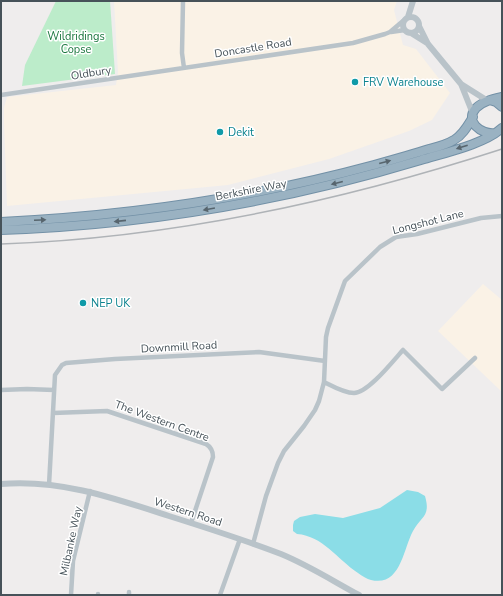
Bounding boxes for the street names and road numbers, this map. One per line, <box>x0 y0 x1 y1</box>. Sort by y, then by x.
street label: Doncastle Road <box>213 34 293 62</box>
street label: Oldbury <box>70 62 113 84</box>
street label: Berkshire Way <box>214 176 288 204</box>
street label: Longshot Lane <box>391 206 465 238</box>
street label: Downmill Road <box>140 338 218 356</box>
street label: The Western Centre <box>113 397 211 445</box>
street label: Western Road <box>152 494 224 530</box>
street label: Milbanke Way <box>56 505 86 577</box>

